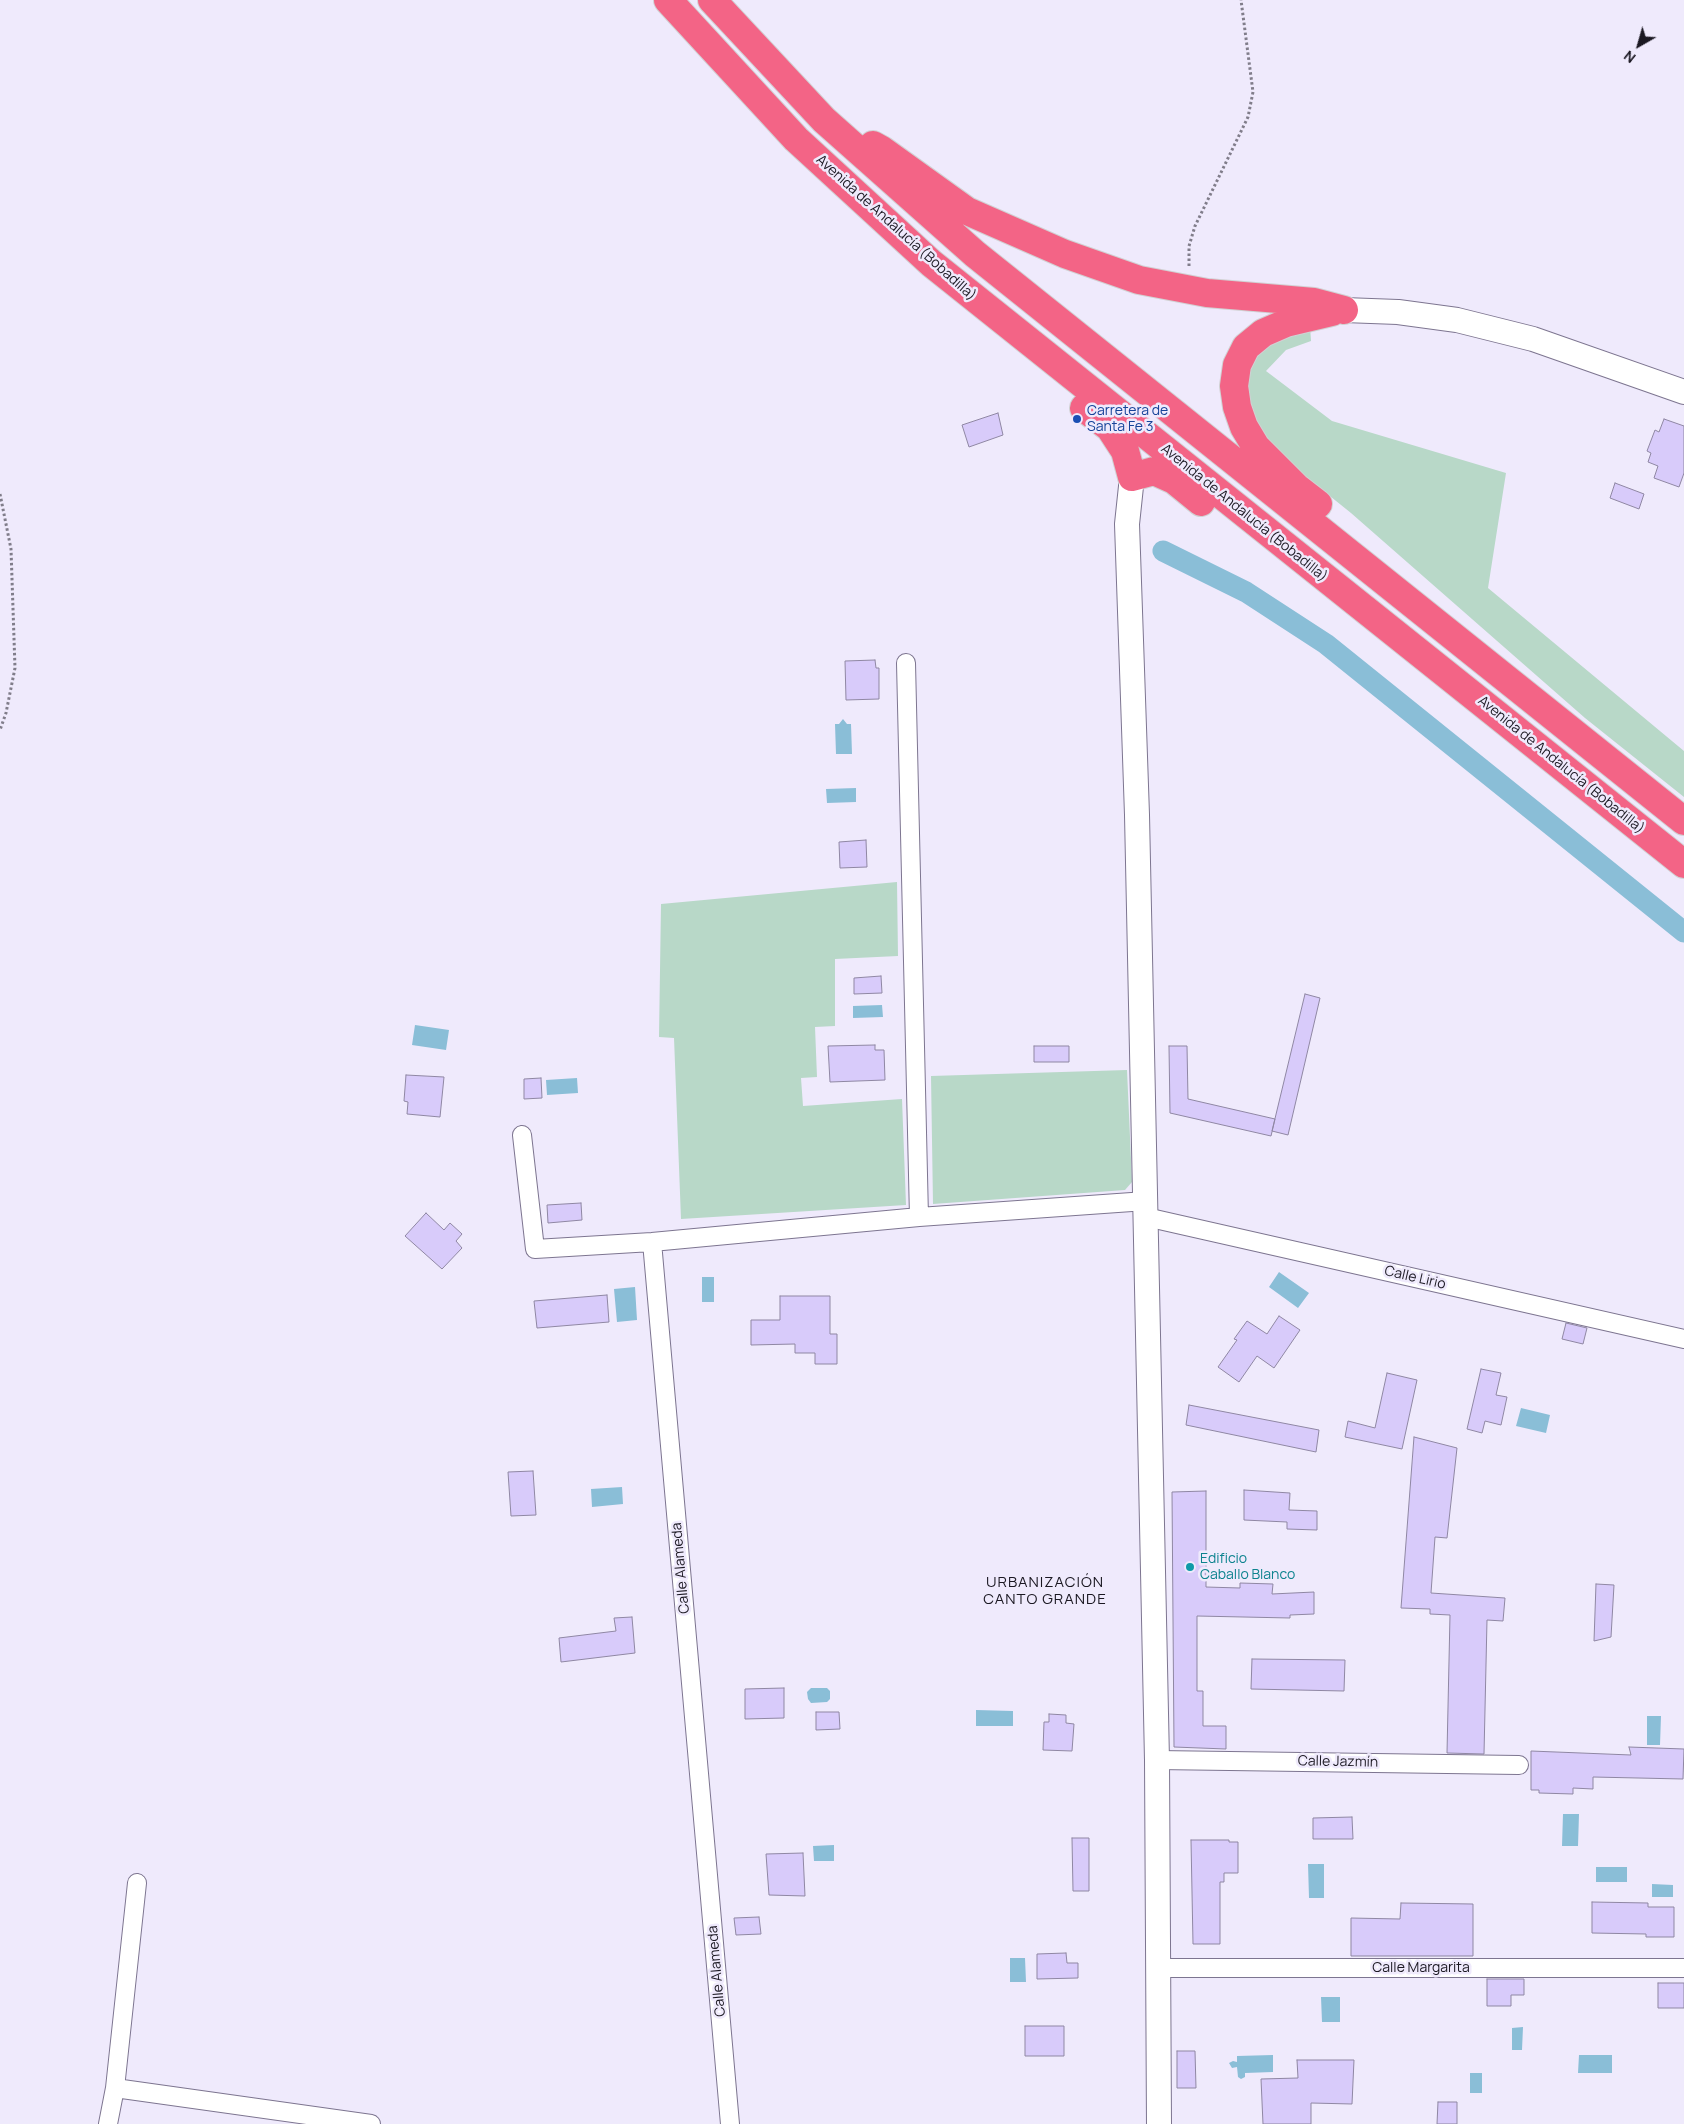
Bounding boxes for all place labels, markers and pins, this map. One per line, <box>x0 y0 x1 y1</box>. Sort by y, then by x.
place label: Carretera de Santa Fe 3 <box>1087 403 1168 436</box>
marker: Carretera de Santa Fe 3 <box>1071 413 1083 425</box>
place label: Edificio Caballo Blanco <box>1200 1551 1295 1584</box>
marker: Edificio Caballo Blanco <box>1184 1561 1196 1573</box>

